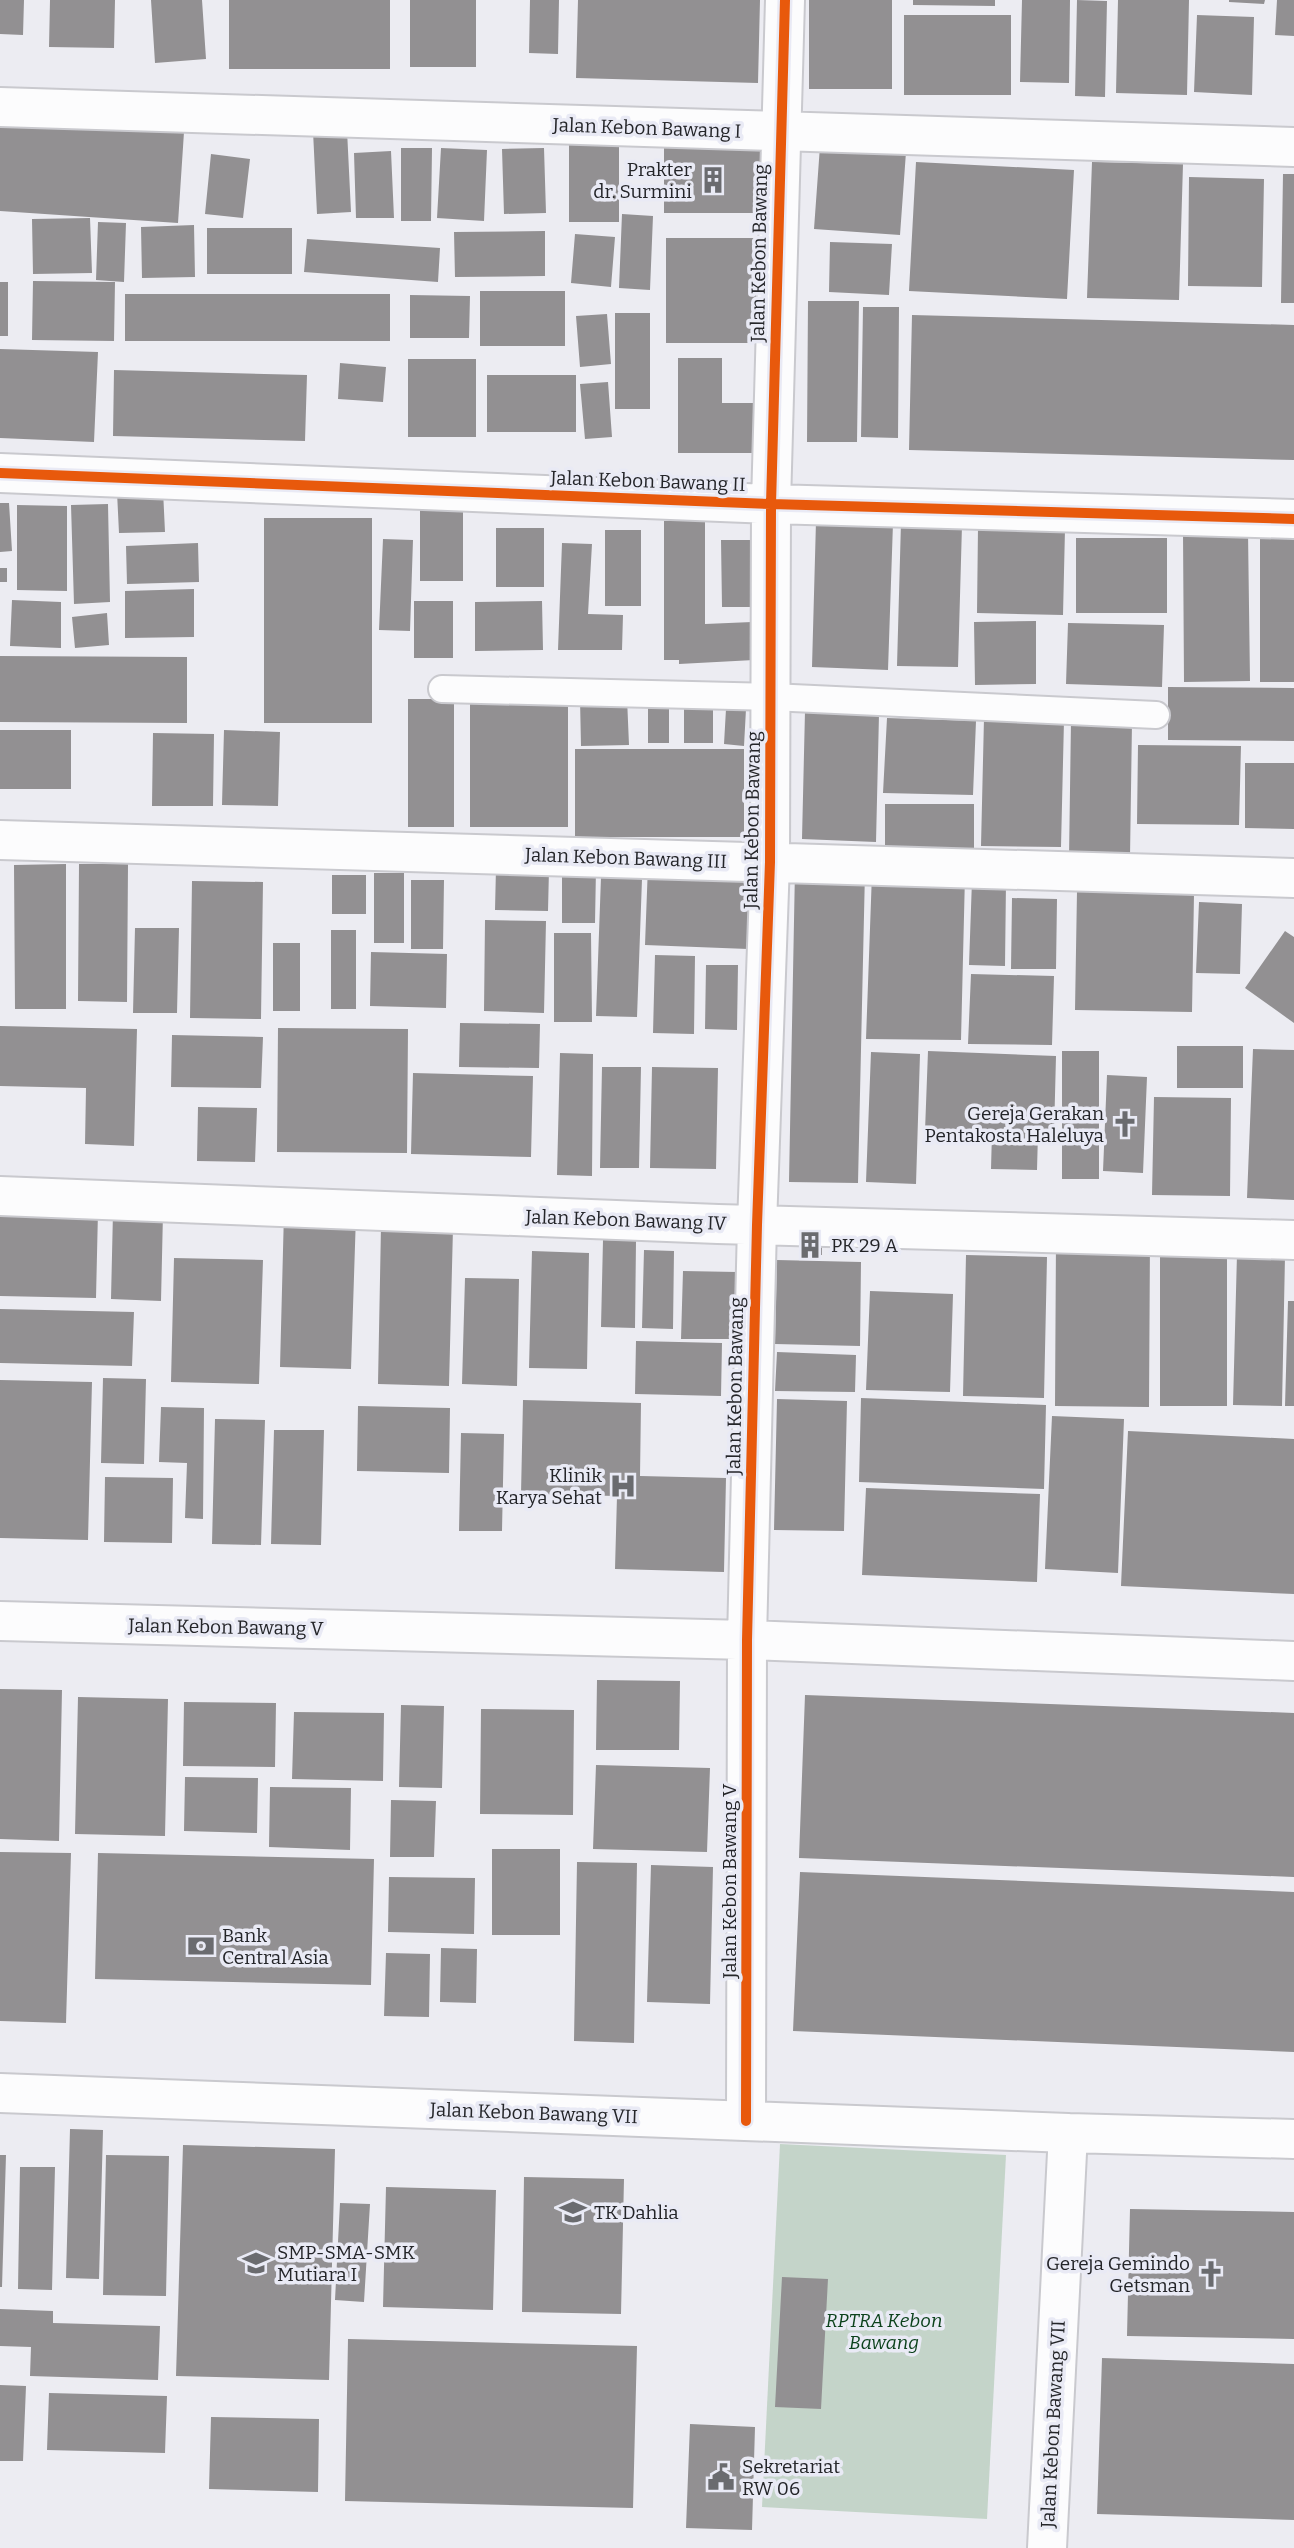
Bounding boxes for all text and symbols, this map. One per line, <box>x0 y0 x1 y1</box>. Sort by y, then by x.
street label: Jalan Kebon Bawang I <box>551 113 742 143</box>
place label: Prakter dr. Surmini <box>593 158 693 203</box>
street label: Jalan Kebon Bawang <box>746 163 772 343</box>
building icon: Prakter dr. Surmini <box>698 165 728 195</box>
street label: Jalan Kebon Bawang II <box>549 466 746 496</box>
street label: Jalan Kebon Bawang <box>739 730 765 910</box>
street label: Jalan Kebon Bawang III <box>524 843 727 873</box>
place label: Gereja Gerakan Pentakosta Haleluya <box>924 1102 1105 1147</box>
church icon: Gereja Gerakan Pentakosta Haleluya <box>1110 1109 1140 1139</box>
street label: Jalan Kebon Bawang IV <box>524 1205 728 1235</box>
building icon: PK 29 A <box>795 1230 825 1260</box>
place label: PK 29 A <box>831 1234 898 1257</box>
street label: Jalan Kebon Bawang <box>722 1296 748 1476</box>
place label: Klinik Karya Sehat <box>496 1464 602 1509</box>
hospital icon: Klinik Karya Sehat <box>608 1471 638 1501</box>
street label: Jalan Kebon Bawang V <box>127 1614 325 1640</box>
street label: Jalan Kebon Bawang V <box>718 1783 741 1980</box>
place label: Bank Central Asia <box>222 1924 329 1969</box>
bank icon: Bank Central Asia <box>186 1931 216 1961</box>
street label: Jalan Kebon Bawang VII <box>429 2098 638 2128</box>
school or university icon: TK Dahlia <box>558 2197 588 2227</box>
place label: TK Dahlia <box>594 2201 679 2224</box>
place label: SMP-SMA-SMK Mutiara I <box>277 2241 416 2286</box>
school or university icon: SMP-SMA-SMK Mutiara I <box>241 2248 271 2278</box>
place label: Gereja Gemindo Getsman <box>1046 2252 1190 2297</box>
church icon: Gereja Gemindo Getsman <box>1196 2259 1226 2289</box>
park label: RPTRA Kebon Bawang <box>826 2309 942 2354</box>
street label: Jalan Kebon Bawang VII <box>1036 2320 1070 2529</box>
place label: Sekretariat RW 06 <box>742 2455 840 2500</box>
public building icon: Sekretariat RW 06 <box>706 2462 736 2492</box>

